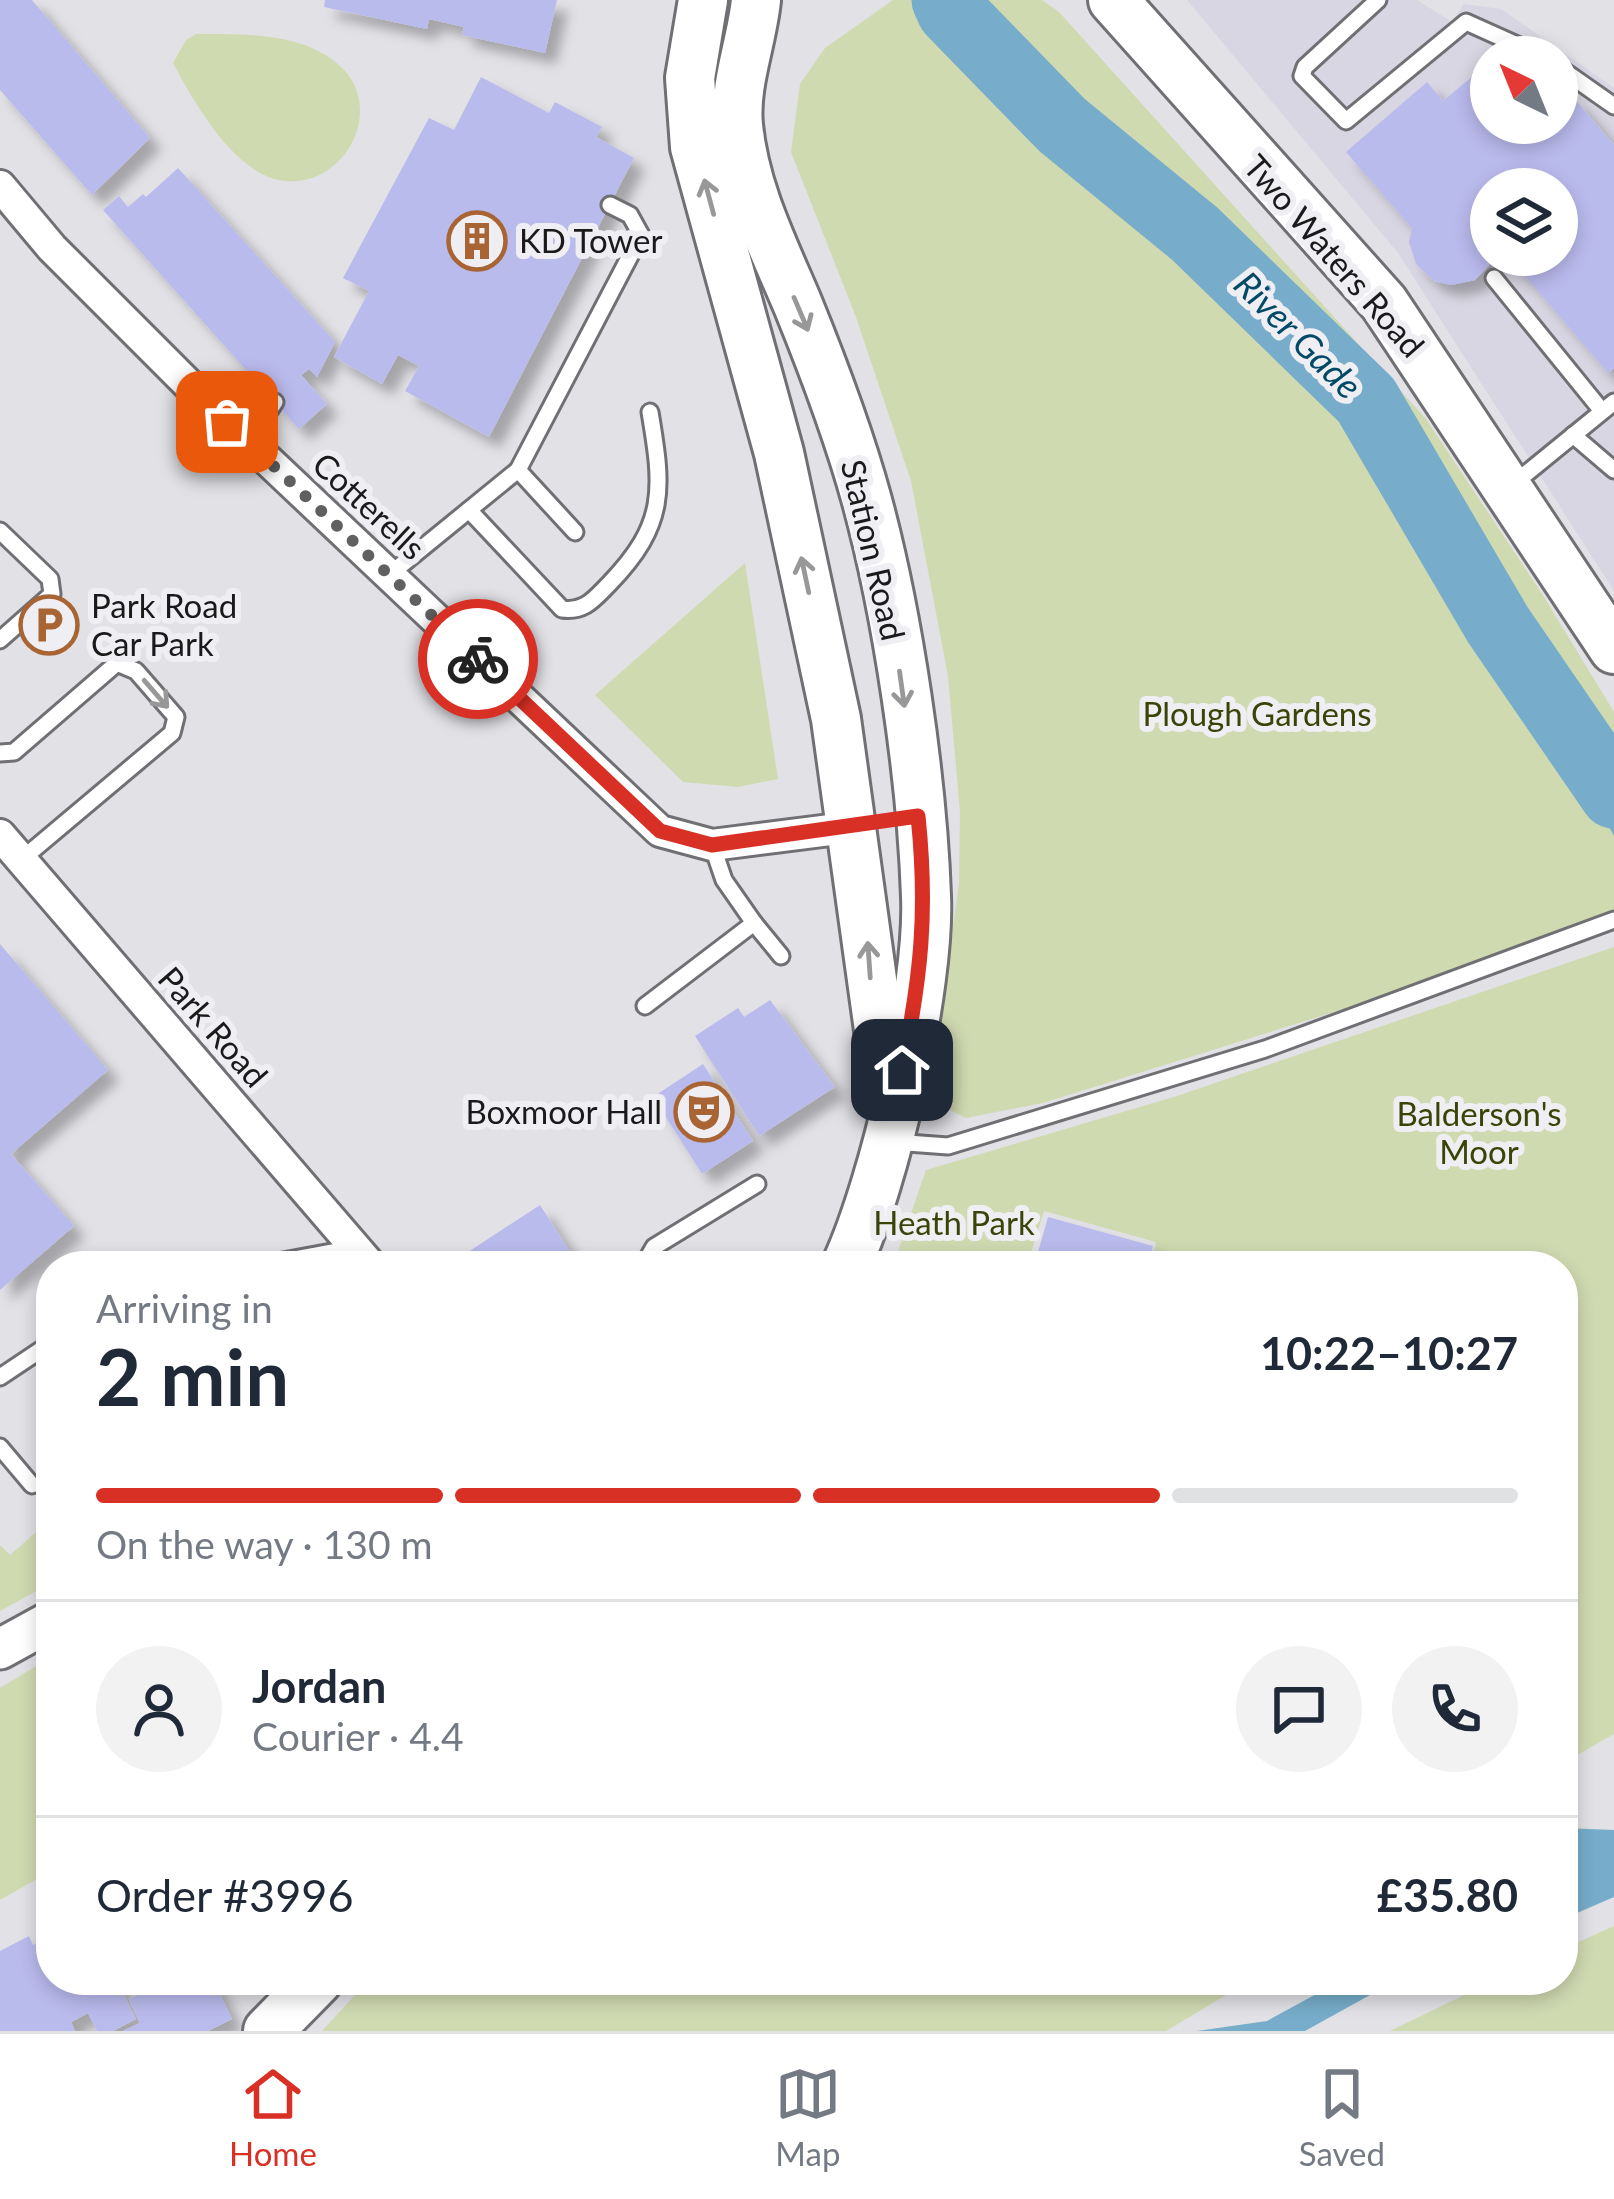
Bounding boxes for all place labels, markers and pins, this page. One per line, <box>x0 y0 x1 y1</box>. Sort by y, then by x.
building icon: KD Tower <box>446 210 508 272</box>
place label: KD Tower <box>519 220 662 260</box>
pin <box>176 371 278 473</box>
place label: Park Road Car Park <box>91 585 237 663</box>
parking icon: Park Road Car Park <box>18 594 80 656</box>
pin <box>851 1019 953 1121</box>
theatre icon: Boxmoor Hall <box>673 1081 735 1143</box>
place label: Boxmoor Hall <box>466 1091 662 1131</box>

